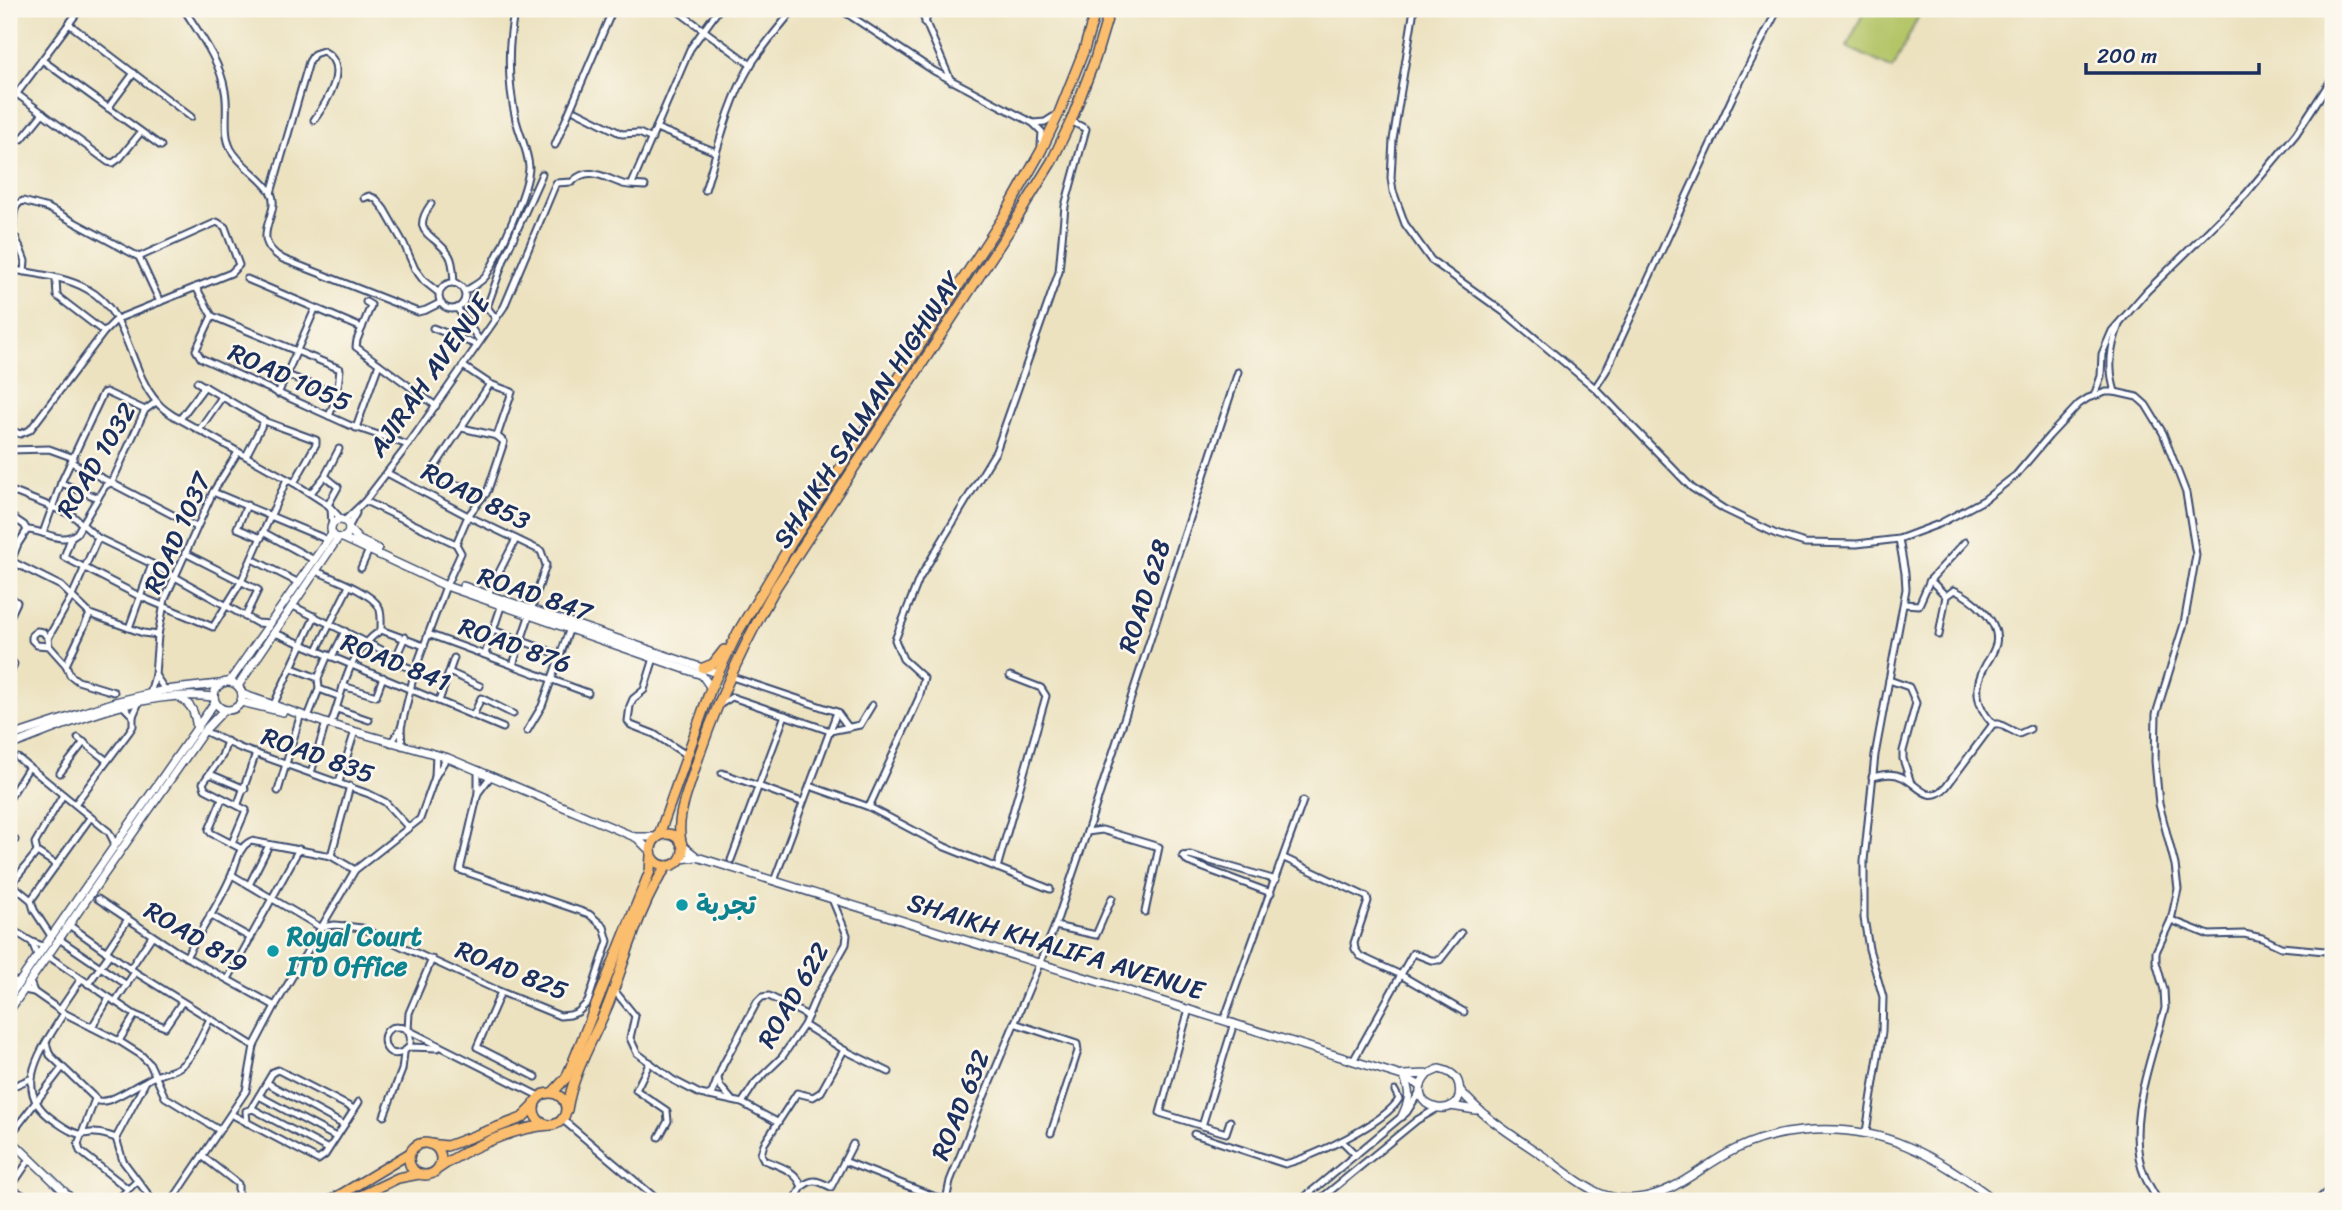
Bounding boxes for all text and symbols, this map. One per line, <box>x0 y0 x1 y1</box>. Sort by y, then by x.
scale bar <box>2086 32 2260 76</box>
text: 200 m <box>2097 37 2157 75</box>
street label: SHAIKH SALMAN HIGHWAY <box>760 261 975 558</box>
street label: AJIRAH AVENUE <box>355 282 504 467</box>
street label: ROAD 1055 <box>221 329 359 425</box>
street label: ROAD 1032 <box>43 393 149 527</box>
street label: ROAD 853 <box>413 449 539 543</box>
street label: ROAD 1037 <box>130 463 225 601</box>
street label: ROAD 628 <box>1104 533 1184 659</box>
street label: ROAD 847 <box>471 553 601 636</box>
street label: ROAD 876 <box>452 603 578 687</box>
street label: ROAD 841 <box>334 619 458 705</box>
street label: ROAD 835 <box>255 713 381 797</box>
street label: SHAIKH KHALIFA AVENUE <box>902 879 1212 1013</box>
place label: تجربة <box>696 882 757 928</box>
street label: ROAD 819 <box>135 888 257 986</box>
marker: تجربة <box>674 897 690 913</box>
place label: Royal Court ITD Office <box>285 913 422 989</box>
street label: ROAD 825 <box>448 926 576 1014</box>
street label: ROAD 622 <box>744 933 842 1057</box>
marker: Royal Court ITD Office <box>265 943 281 959</box>
street label: ROAD 632 <box>917 1043 1003 1167</box>

